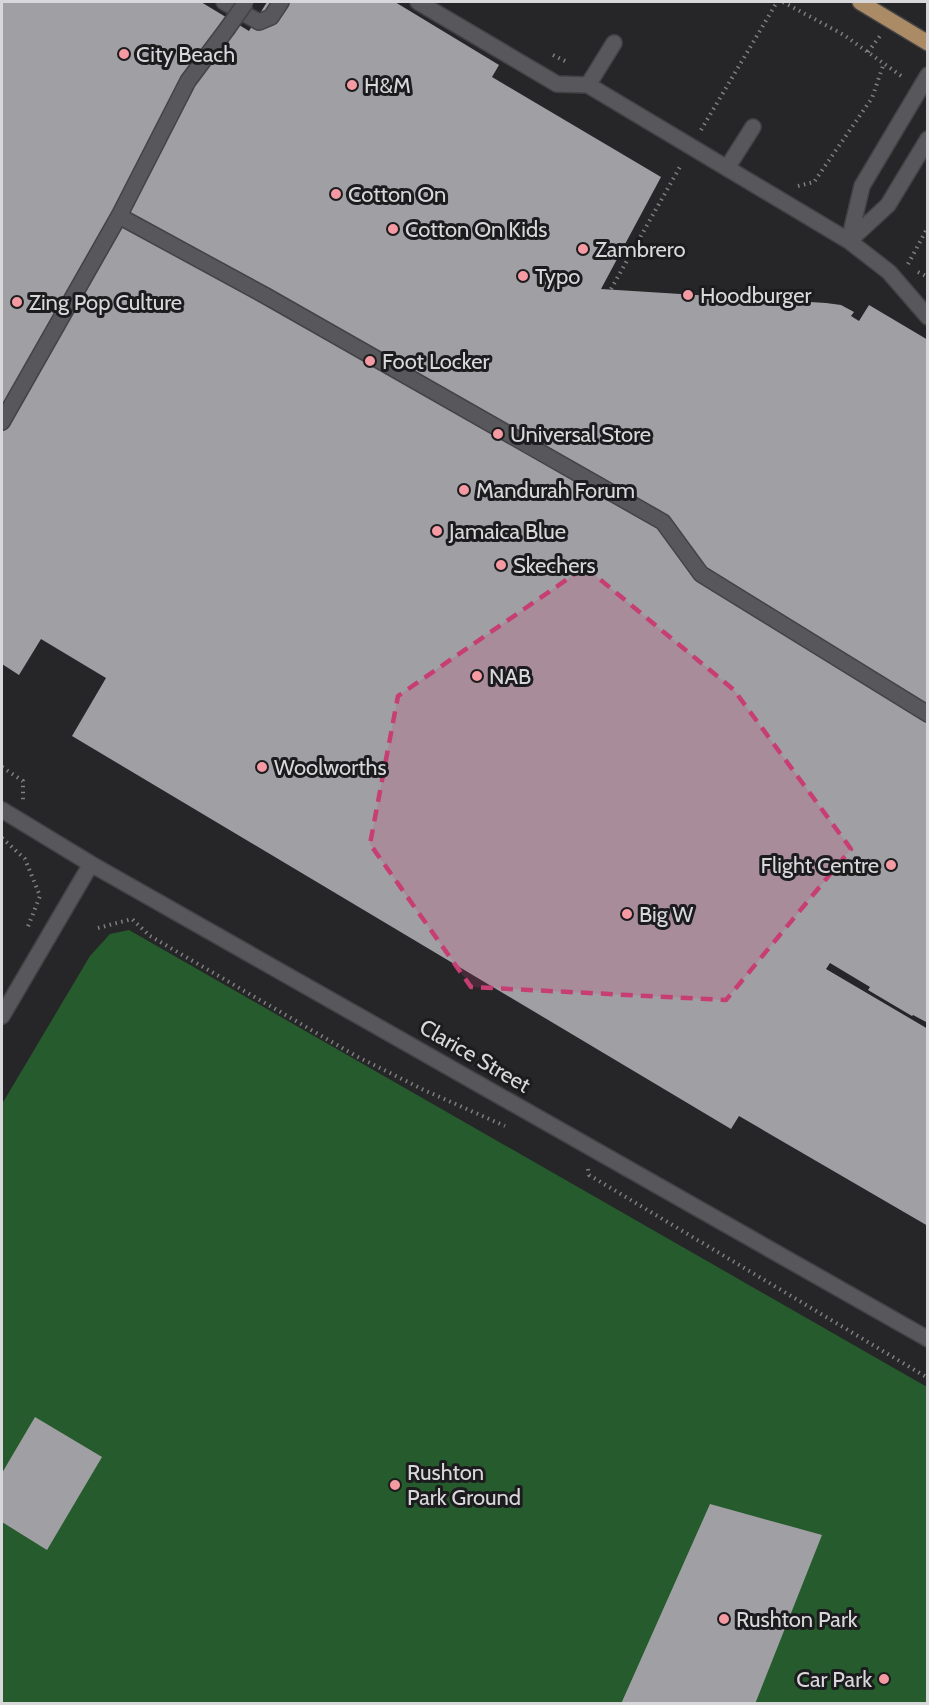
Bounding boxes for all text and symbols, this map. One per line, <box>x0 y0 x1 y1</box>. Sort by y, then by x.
place label: City Beach <box>136 41 235 68</box>
marker: City Beach <box>117 47 131 61</box>
place label: H&M <box>364 72 411 99</box>
marker: H&M <box>345 78 359 92</box>
place label: Cotton On <box>348 181 446 208</box>
marker: Cotton On <box>329 187 343 201</box>
place label: Cotton On Kids <box>405 216 547 243</box>
marker: Cotton On Kids <box>386 222 400 236</box>
place label: Zambrero <box>595 236 686 263</box>
marker: Zambrero <box>576 242 590 256</box>
place label: Typo <box>535 263 580 290</box>
marker: Typo <box>516 269 530 283</box>
place label: Hoodburger <box>700 282 811 309</box>
marker: Hoodburger <box>681 288 695 302</box>
place label: Zing Pop Culture <box>29 289 182 316</box>
marker: Zing Pop Culture <box>10 295 24 309</box>
place label: Foot Locker <box>382 348 489 375</box>
marker: Foot Locker <box>363 354 377 368</box>
place label: Universal Store <box>510 421 651 448</box>
marker: Universal Store <box>491 427 505 441</box>
place label: Mandurah Forum <box>476 477 635 504</box>
marker: Mandurah Forum <box>457 483 471 497</box>
place label: Jamaica Blue <box>448 518 566 545</box>
marker: Jamaica Blue <box>430 524 444 538</box>
place label: Skechers <box>513 552 596 579</box>
marker: Skechers <box>494 558 508 572</box>
place label: NAB <box>489 663 531 690</box>
marker: NAB <box>470 669 484 683</box>
place label: Woolworths <box>274 754 387 781</box>
marker: Woolworths <box>255 760 269 774</box>
place label: Flight Centre <box>761 852 879 879</box>
marker: Flight Centre <box>884 858 898 872</box>
place label: Big W <box>639 901 694 928</box>
marker: Big W <box>620 907 634 921</box>
street label: Clarice Street <box>415 1013 536 1099</box>
place label: Rushton Park Ground <box>407 1459 521 1511</box>
marker: Rushton Park Ground <box>388 1478 402 1492</box>
place label: Rushton Park <box>736 1606 858 1633</box>
marker: Rushton Park <box>717 1612 731 1626</box>
place label: Car Park <box>796 1666 872 1693</box>
marker: Car Park <box>877 1672 891 1686</box>

